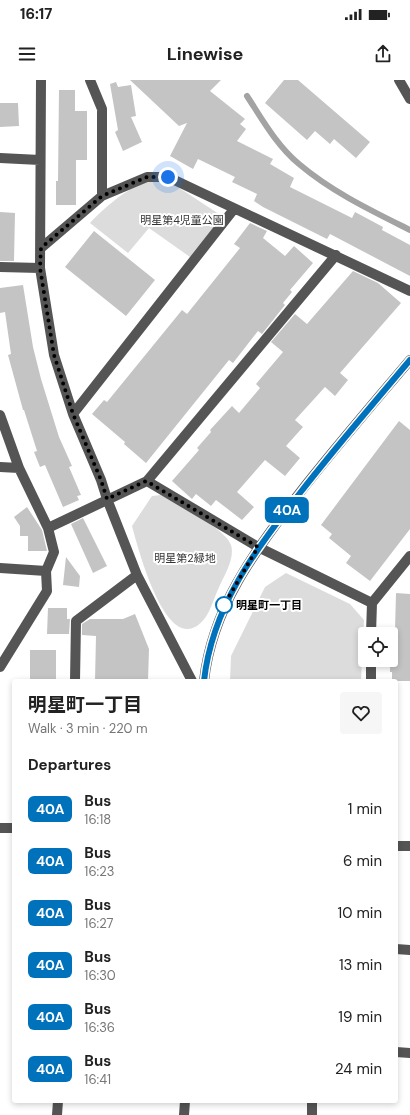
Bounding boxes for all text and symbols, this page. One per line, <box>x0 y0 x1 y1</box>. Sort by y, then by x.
text: 16:17 <box>20 4 52 24</box>
text: Linewise <box>167 42 243 66</box>
icon: menu <box>16 43 38 65</box>
icon: share <box>372 43 394 65</box>
your location <box>158 167 178 187</box>
park label: 明星第4児童公園 <box>140 213 224 227</box>
line badge: 40A <box>264 497 310 523</box>
text: 40A <box>273 501 301 519</box>
park label: 明星第2緑地 <box>154 551 216 565</box>
marker: 明星町一丁目 <box>215 596 233 614</box>
place label: 明星町一丁目 <box>236 598 302 612</box>
map controls <box>358 627 398 667</box>
button: locate <box>358 627 398 667</box>
text: 明星町一丁目 <box>28 692 142 717</box>
button: heart <box>340 692 382 734</box>
text: Walk · 3 min · 220 m <box>28 720 148 737</box>
text: Departures <box>28 755 111 775</box>
text: Bus <box>84 791 111 811</box>
text: 1 min <box>348 799 382 819</box>
text: 40A <box>36 800 64 818</box>
text: 16:18 <box>84 811 111 828</box>
text: Bus <box>84 843 111 863</box>
text: 6 min <box>343 851 382 871</box>
text: 40A <box>36 852 64 870</box>
text: 16:23 <box>84 863 114 880</box>
text: Bus <box>84 895 111 915</box>
text: 10 min <box>337 903 382 923</box>
text: 40A <box>36 904 64 922</box>
text: 16:27 <box>84 915 113 932</box>
text: Bus <box>84 947 111 967</box>
text: 13 min <box>339 955 382 975</box>
text: 40A <box>36 956 64 974</box>
text: 16:30 <box>84 967 116 984</box>
text: Bus <box>84 999 111 1019</box>
text: 19 min <box>338 1007 382 1027</box>
text: 40A <box>36 1008 64 1026</box>
text: 16:36 <box>84 1019 115 1036</box>
text: Bus <box>84 1051 111 1071</box>
text: 24 min <box>335 1059 382 1079</box>
text: 40A <box>36 1060 64 1078</box>
text: 16:41 <box>84 1071 111 1088</box>

